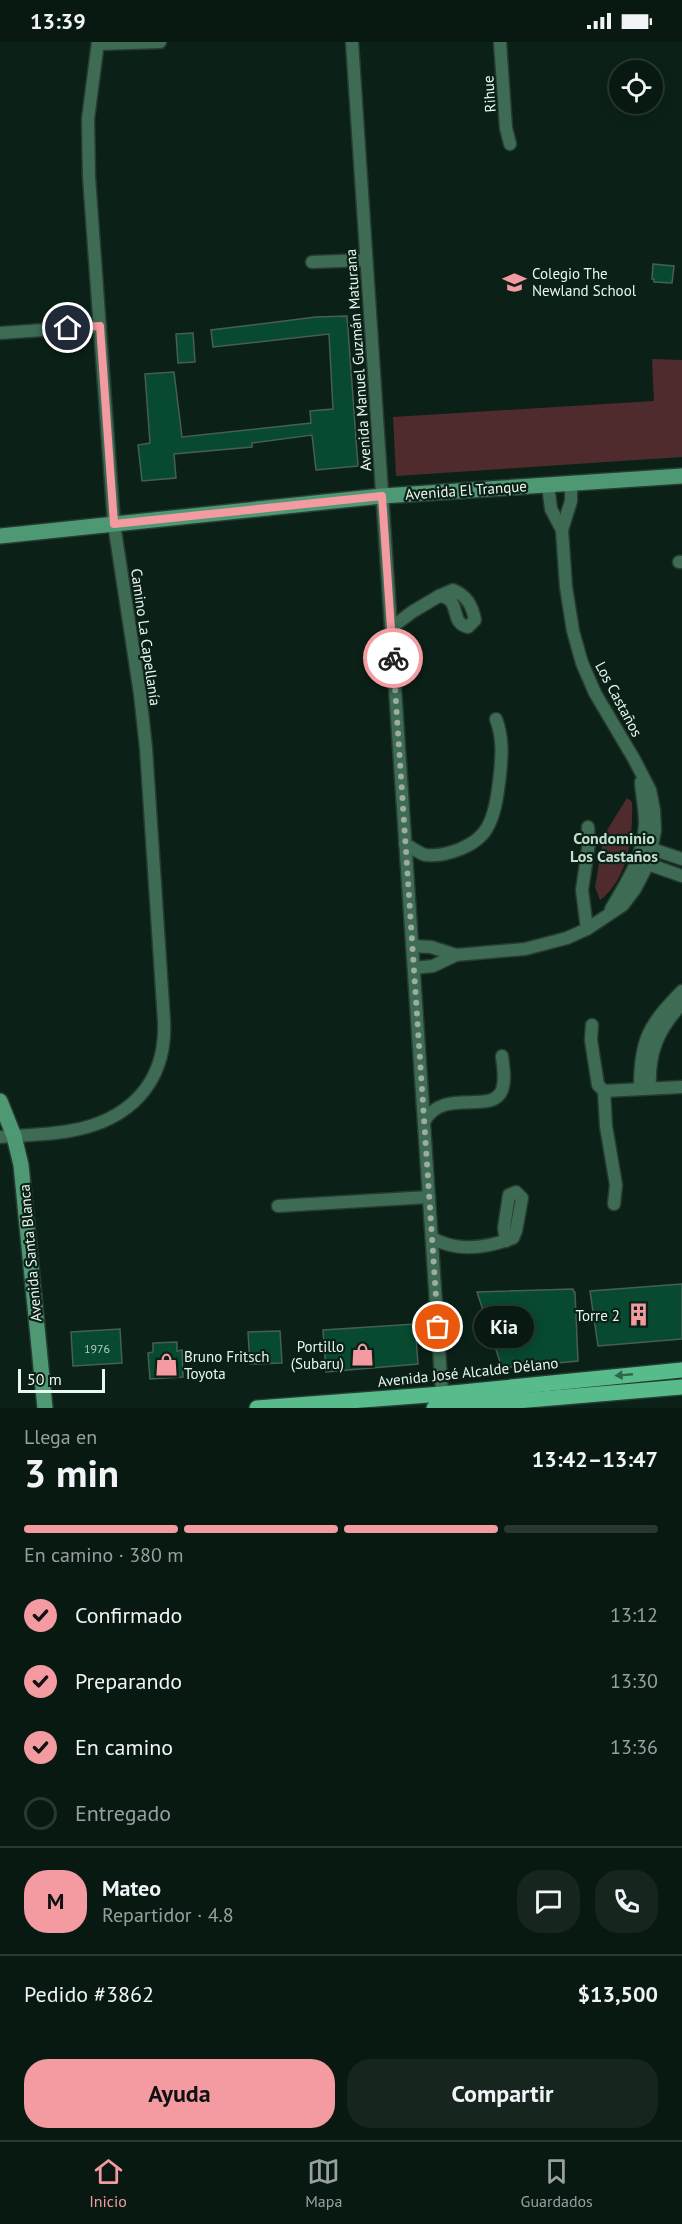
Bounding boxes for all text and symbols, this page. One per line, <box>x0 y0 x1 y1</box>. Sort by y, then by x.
text: 13:39 <box>30 7 86 35</box>
map controls <box>609 60 663 114</box>
button: locate <box>609 60 663 114</box>
street label: Rihue <box>478 75 500 113</box>
street label: Avenida Manuel Guzmán Maturana <box>341 248 375 472</box>
place label: Colegio The Newland School <box>532 264 637 300</box>
school or university icon: Colegio The Newland School <box>501 269 527 295</box>
pin <box>42 302 93 353</box>
icon: home <box>51 311 84 344</box>
street label: Avenida El Tranque <box>405 476 527 504</box>
street label: Camino La Capellanía <box>127 567 165 707</box>
courier <box>363 628 423 688</box>
icon: bike <box>377 642 410 675</box>
street label: Los Castaños <box>591 658 647 740</box>
district label: Condominio Los Castaños <box>570 828 658 866</box>
street label: Avenida Santa Blanca <box>15 1184 45 1322</box>
pin <box>412 1301 463 1352</box>
building icon: Torre 2 <box>625 1302 651 1328</box>
callout: Kia <box>474 1306 534 1348</box>
place label: Torre 2 <box>576 1306 620 1325</box>
icon: bag <box>421 1310 454 1343</box>
text: Kia <box>490 1314 518 1340</box>
place label: Portillo (Subaru) <box>291 1337 344 1373</box>
house number: 1976 <box>84 1341 110 1356</box>
shop icon: Portillo (Subaru) <box>349 1342 375 1368</box>
place label: Bruno Fritsch Toyota <box>184 1347 269 1383</box>
shop icon: Bruno Fritsch Toyota <box>153 1352 179 1378</box>
street label: Avenida José Alcalde Délano <box>377 1353 559 1391</box>
scale bar <box>18 1366 105 1394</box>
text: 50 m <box>27 1369 62 1389</box>
one-way arrow <box>614 1370 633 1380</box>
text: Llega en <box>24 1424 97 1450</box>
text: 13:42–13:47 <box>532 1445 658 1473</box>
text: 3 min <box>24 1447 119 1498</box>
text: En camino · 380 m <box>24 1542 184 1568</box>
icon: check <box>24 1599 57 1632</box>
text: Confirmado <box>75 1601 182 1629</box>
text: 13:12 <box>610 1602 658 1628</box>
icon: check <box>24 1665 57 1698</box>
text: Preparando <box>75 1667 182 1695</box>
text: 13:30 <box>610 1668 658 1694</box>
icon: check <box>24 1731 57 1764</box>
text: En camino <box>75 1733 173 1761</box>
text: 13:36 <box>610 1734 658 1760</box>
text: Entregado <box>75 1799 171 1827</box>
button: chat <box>517 1870 580 1933</box>
button: phone <box>595 1870 658 1933</box>
text: Mateo <box>102 1874 161 1902</box>
text: M <box>47 1887 64 1915</box>
text: Repartidor · 4.8 <box>102 1902 234 1928</box>
text: Pedido #3862 <box>24 1980 154 2008</box>
text: $13,500 <box>578 1980 658 2008</box>
button: Ayuda <box>24 2059 335 2128</box>
button: Compartir <box>347 2059 658 2128</box>
tab: Inicio <box>89 2155 127 2211</box>
tab: Mapa <box>305 2155 342 2211</box>
tab: Guardados <box>521 2155 593 2211</box>

